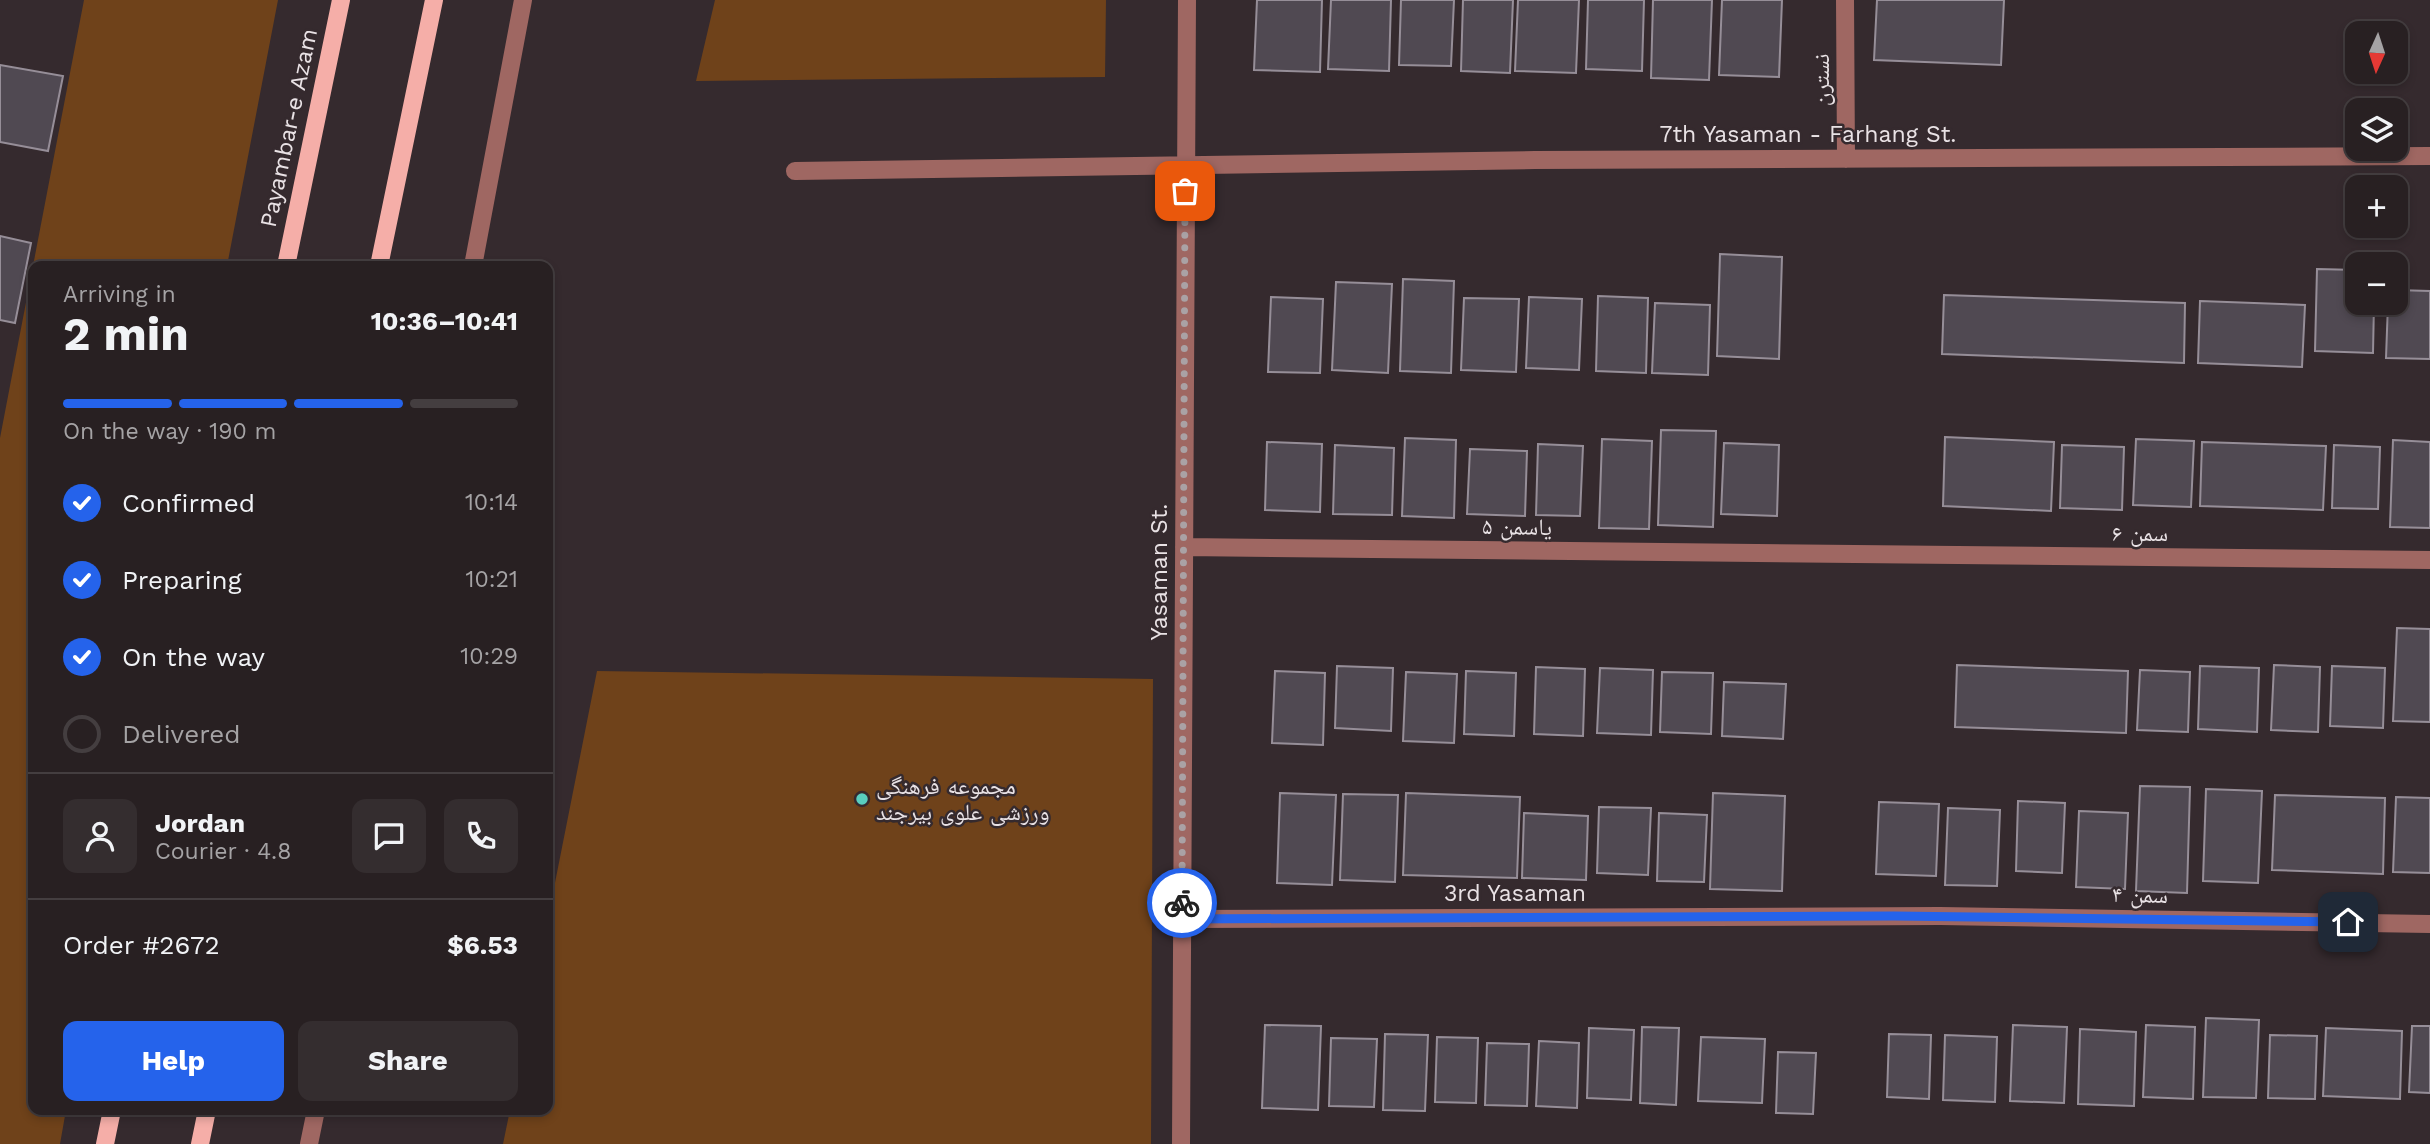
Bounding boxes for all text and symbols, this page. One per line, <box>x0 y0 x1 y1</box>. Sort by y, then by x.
north arrow <box>2345 21 2408 84</box>
map controls <box>2345 21 2408 315</box>
street label: Payambar-e Azam <box>255 26 323 230</box>
street label: نسترن <box>1808 54 1835 106</box>
button: layers <box>2345 98 2408 161</box>
street label: 7th Yasaman - Farhang St. <box>1660 121 1956 148</box>
pin <box>1155 161 1215 221</box>
icon: bag <box>1166 172 1204 210</box>
button: + <box>2345 175 2408 238</box>
button: − <box>2345 252 2408 315</box>
text: Arriving in <box>63 281 176 308</box>
text: 10:36–10:41 <box>371 306 518 336</box>
text: 2 min <box>63 307 189 361</box>
text: On the way · 190 m <box>63 418 276 445</box>
icon: check <box>63 484 101 522</box>
text: Confirmed <box>122 488 255 518</box>
text: 10:14 <box>465 489 518 516</box>
street label: Yasaman St. <box>1146 504 1173 640</box>
street label: یاسمن ۵ <box>1482 513 1552 541</box>
street label: سمن ۶ <box>2112 520 2168 547</box>
icon: check <box>63 561 101 599</box>
text: Preparing <box>122 565 242 595</box>
text: 10:21 <box>466 566 518 593</box>
icon: check <box>63 638 101 676</box>
text: On the way <box>122 642 265 672</box>
text: 10:29 <box>460 643 518 670</box>
text: Delivered <box>122 719 241 749</box>
place label: مجموعه فرهنگی ورزشی علوی بیرجند <box>876 773 1050 826</box>
marker: مجموعه فرهنگی ورزشی علوی بیرجند <box>854 791 870 807</box>
button: person <box>63 799 137 873</box>
button: chat <box>352 799 426 873</box>
button: phone <box>444 799 518 873</box>
text: Jordan <box>155 808 245 838</box>
text: Courier · 4.8 <box>155 838 291 865</box>
courier <box>1147 868 1217 938</box>
street label: 3rd Yasaman <box>1444 880 1586 907</box>
street label: سمن ۴ <box>2112 881 2168 909</box>
icon: bike <box>1163 884 1201 922</box>
pin <box>2318 892 2378 952</box>
icon: home <box>2329 903 2367 941</box>
text: Order #2672 <box>63 930 220 960</box>
text: $6.53 <box>447 930 518 960</box>
button: Help <box>63 1021 284 1101</box>
button: Share <box>298 1021 518 1101</box>

